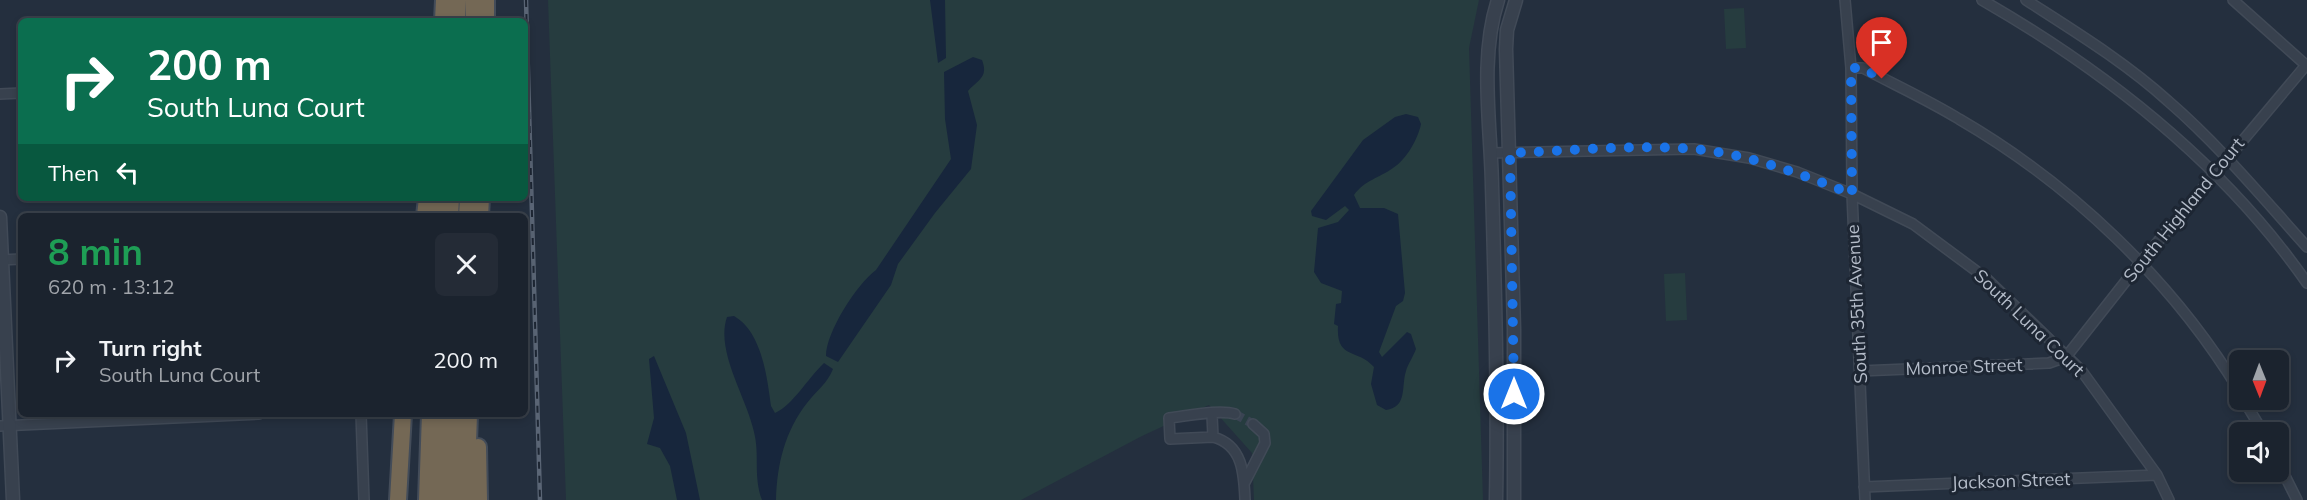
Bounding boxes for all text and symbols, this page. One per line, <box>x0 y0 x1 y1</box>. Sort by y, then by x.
pin <box>1856 17 1907 79</box>
icon: arrive <box>1865 26 1898 59</box>
text: 200 m <box>147 38 272 91</box>
icon: right <box>48 42 126 120</box>
text: South Luna Court <box>147 90 365 124</box>
street label: South Highland Court <box>2118 133 2249 287</box>
icon: left <box>111 156 144 189</box>
text: Then <box>48 159 99 187</box>
street label: South 35th Avenue <box>1841 224 1872 384</box>
text: 8 min <box>48 229 143 274</box>
button: close <box>435 233 498 296</box>
street label: South Luna Court <box>1969 264 2090 381</box>
text: 620 m · 13:12 <box>48 274 174 299</box>
text: Turn right <box>99 334 202 362</box>
icon: right <box>48 344 81 377</box>
text: 200 m <box>433 346 498 374</box>
north arrow <box>2229 350 2289 410</box>
map controls <box>2229 350 2289 482</box>
street label: Monroe Street <box>1905 353 2023 380</box>
text: South Luna Court <box>99 362 260 387</box>
position arrow <box>1482 362 1546 426</box>
button: sound <box>2229 422 2289 482</box>
street label: Jackson Street <box>1951 467 2071 494</box>

